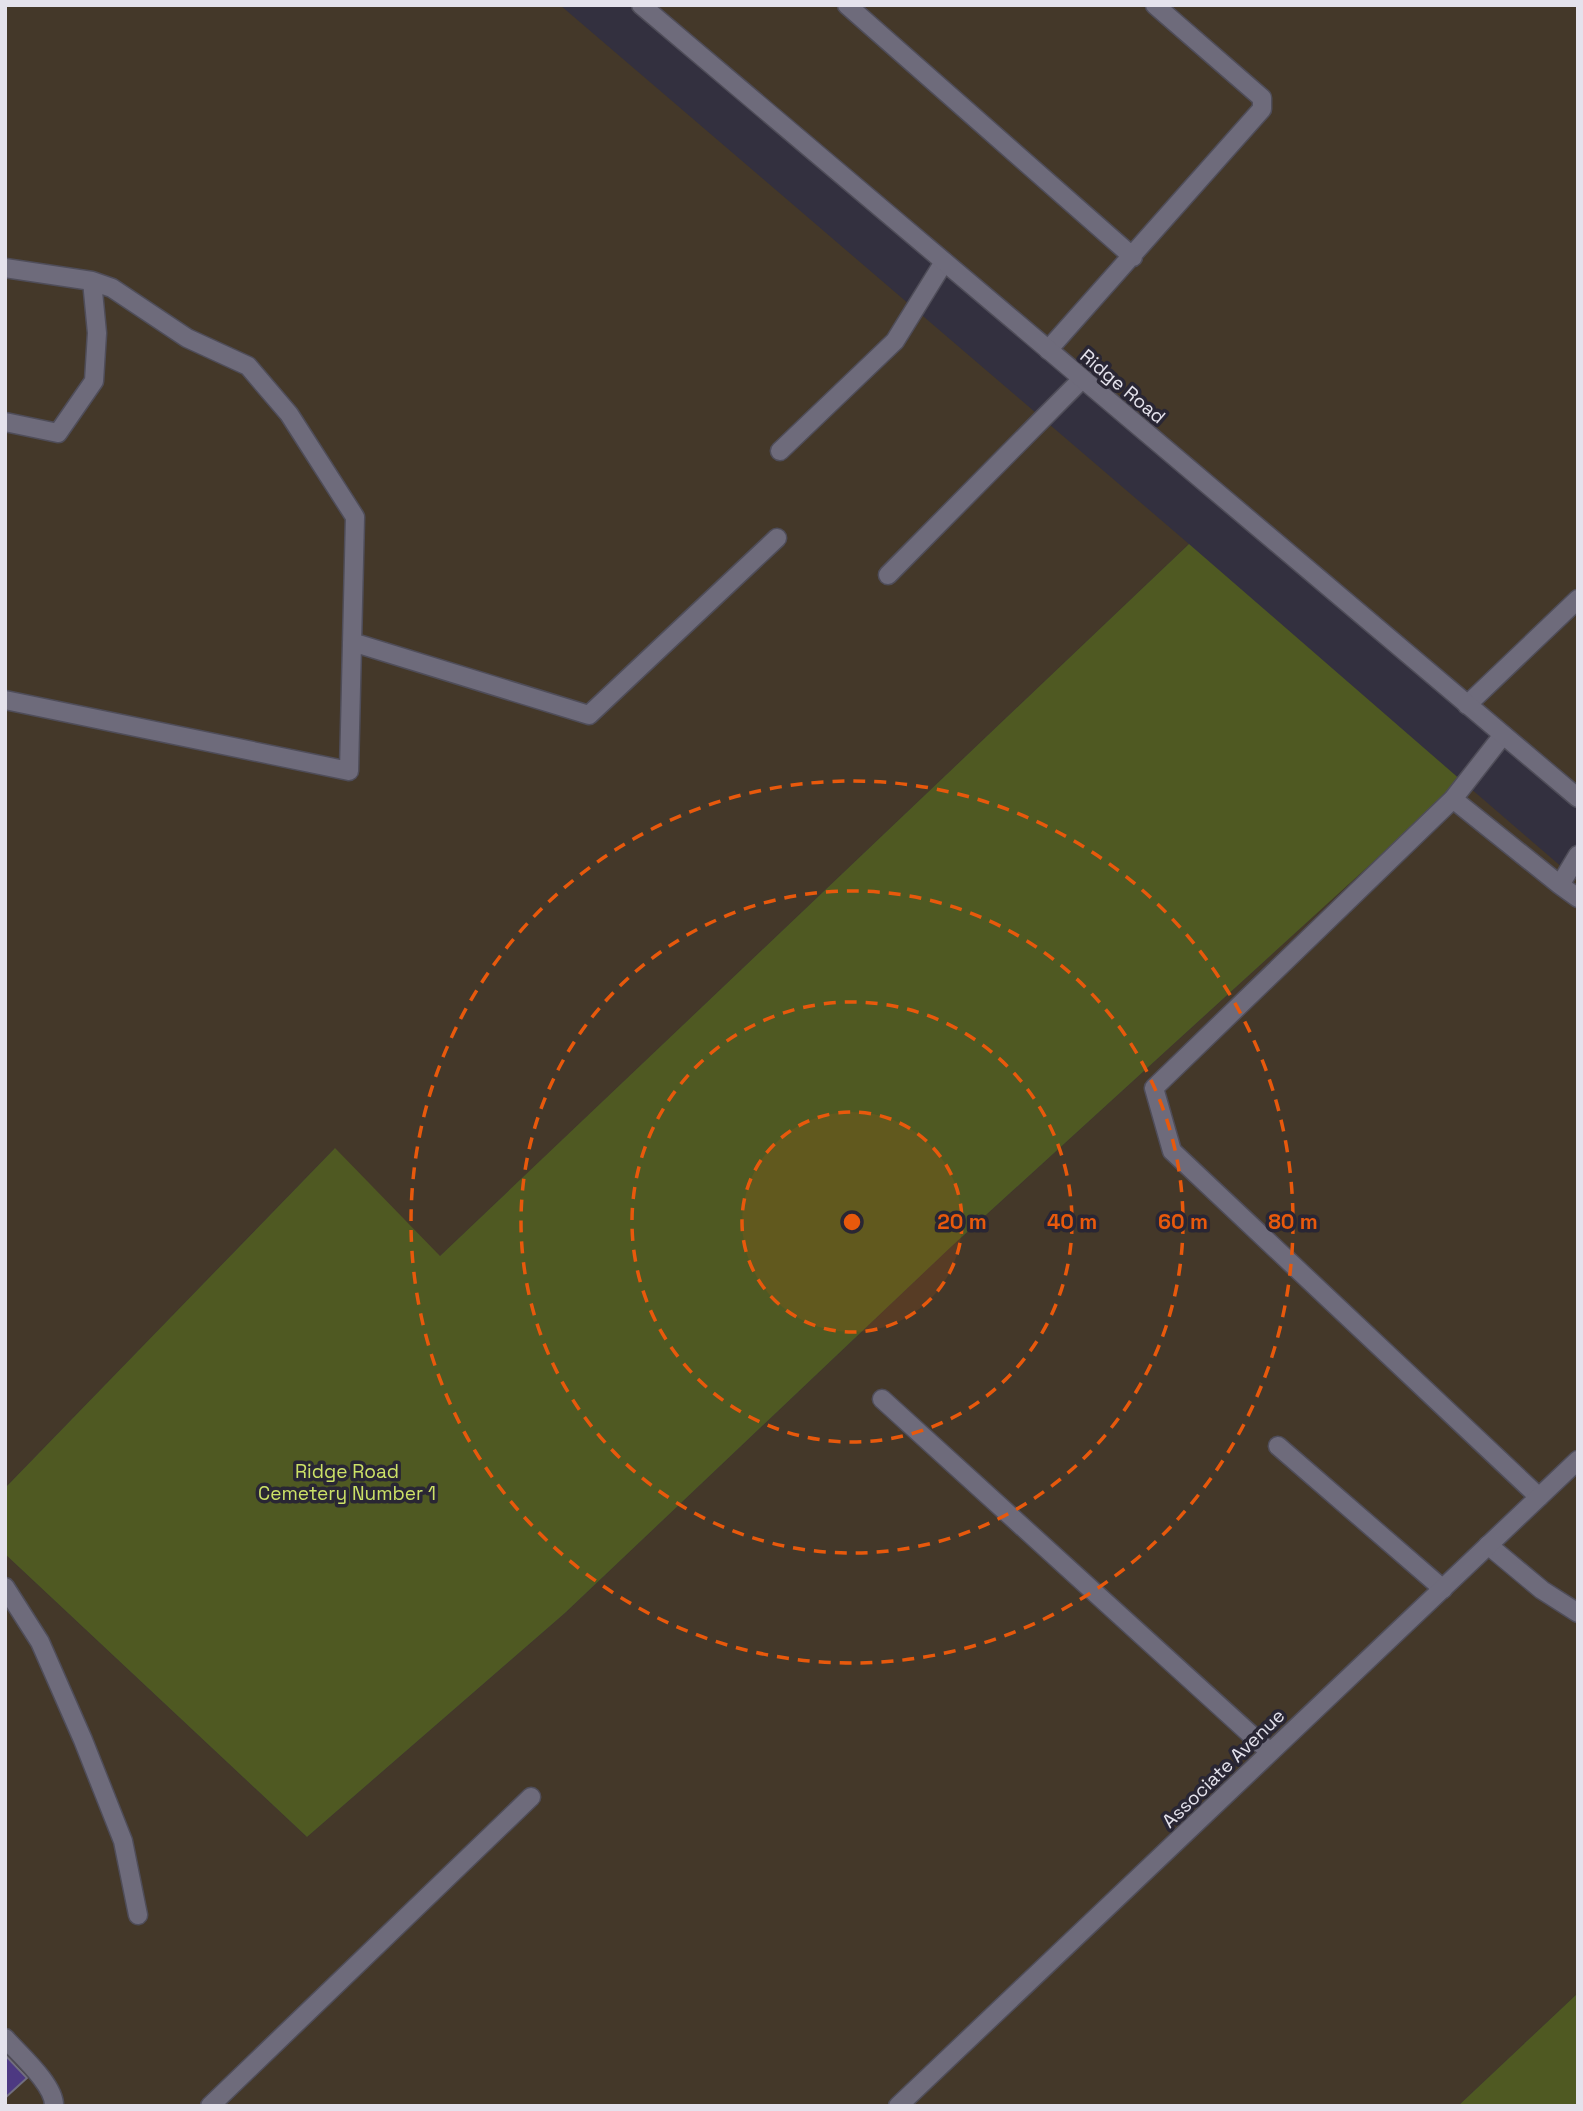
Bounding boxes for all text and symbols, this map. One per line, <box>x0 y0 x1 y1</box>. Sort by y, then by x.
street label: Ridge Road <box>1075 343 1170 429</box>
text: 20 m <box>937 1208 987 1235</box>
text: 40 m <box>1047 1208 1097 1235</box>
text: 60 m <box>1158 1208 1208 1235</box>
text: 80 m <box>1268 1208 1318 1235</box>
centre of rings <box>840 1210 864 1234</box>
park label: Ridge Road Cemetery Number 1 <box>258 1459 436 1506</box>
street label: Associate Avenue <box>1157 1703 1290 1833</box>

